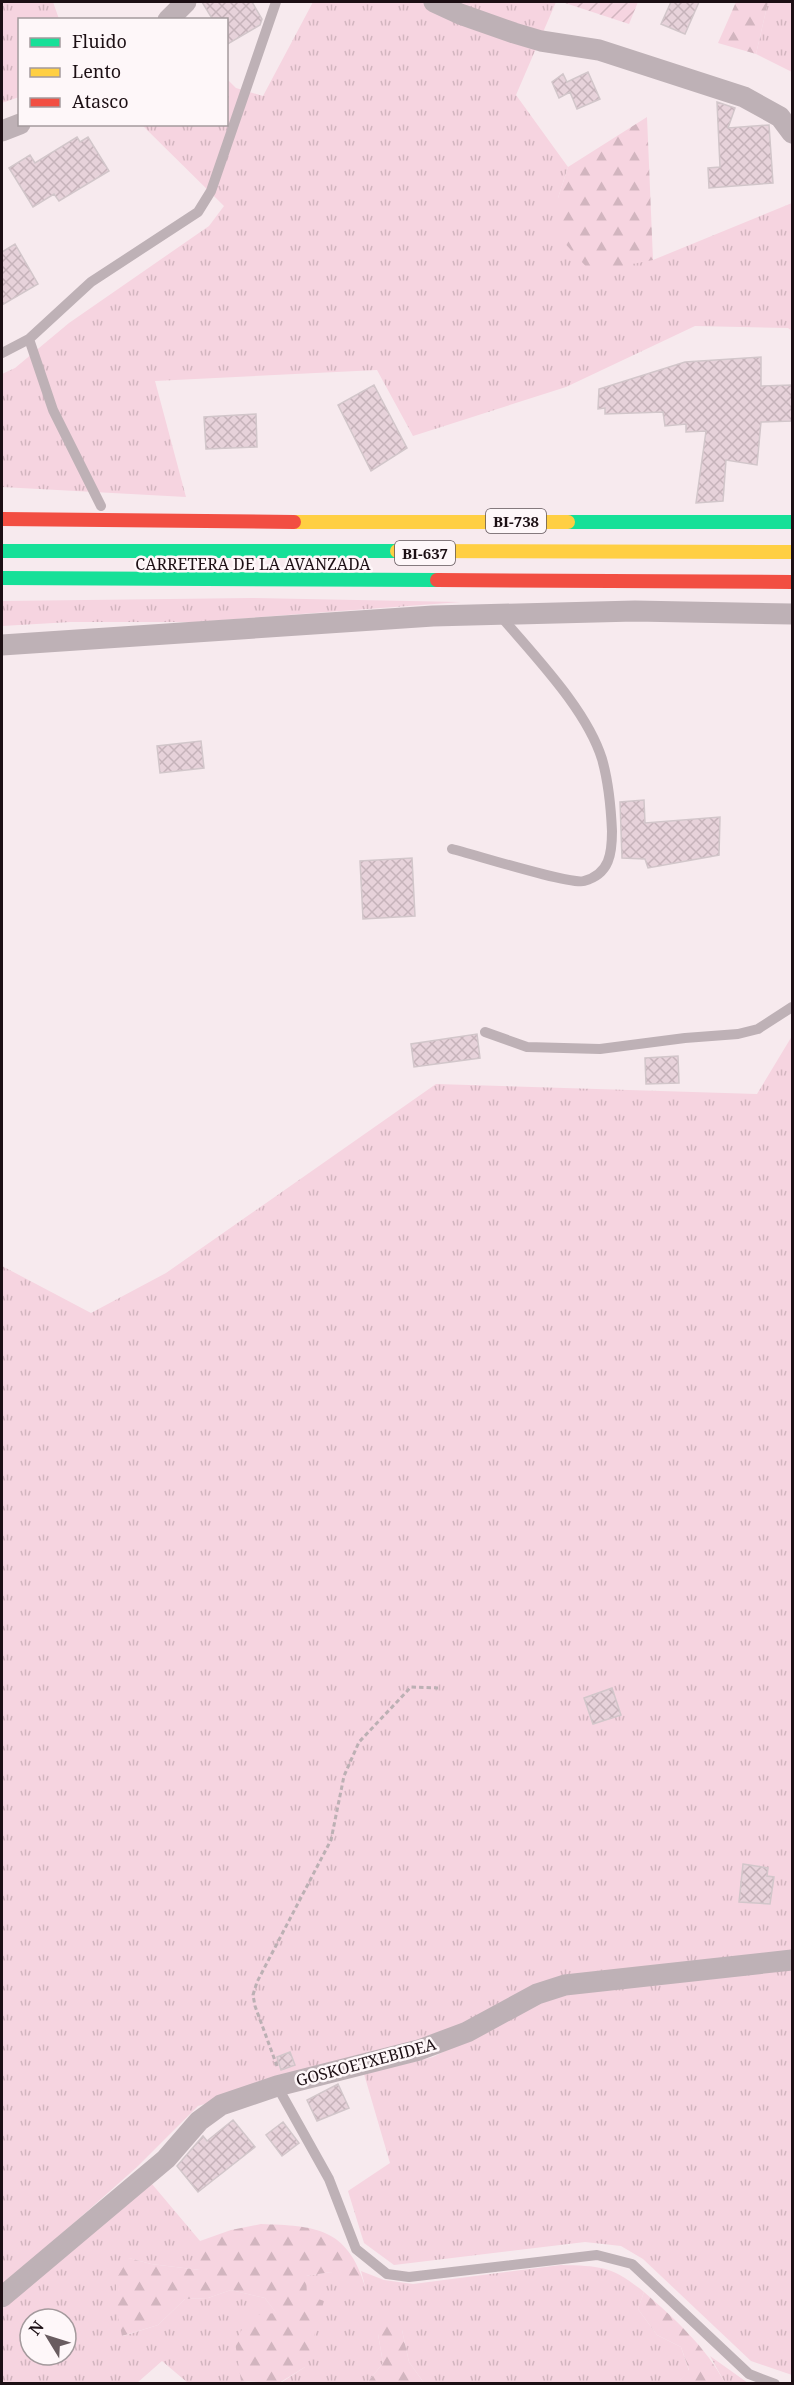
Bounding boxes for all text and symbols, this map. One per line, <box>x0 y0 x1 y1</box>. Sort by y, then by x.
legend <box>18 18 228 126</box>
text: Fluido <box>72 29 127 53</box>
text: Lento <box>72 59 121 83</box>
text: Atasco <box>72 89 129 113</box>
road number: BI-738 <box>486 509 546 533</box>
road number: BI-637 <box>395 541 455 565</box>
street label: CARRETERA DE LA AVANZADA <box>135 553 371 575</box>
street label: GOSKOETXEBIDEA <box>293 2033 439 2091</box>
north arrow <box>18 2307 78 2367</box>
text: N <box>24 2316 49 2340</box>

